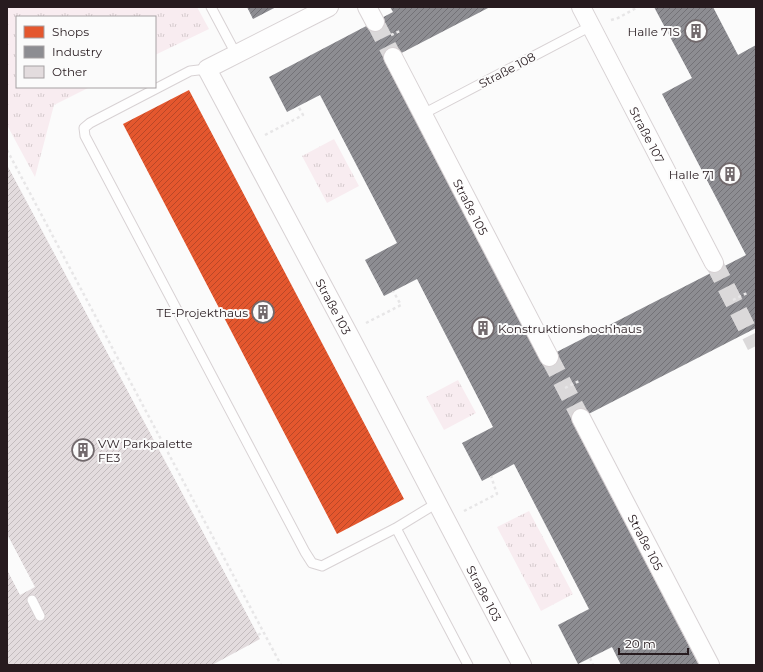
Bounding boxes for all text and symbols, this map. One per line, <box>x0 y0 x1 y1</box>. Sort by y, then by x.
legend <box>16 16 156 88</box>
building icon: Halle 71S <box>683 18 709 44</box>
text: Shops <box>52 24 89 39</box>
place label: Halle 71S <box>627 24 680 39</box>
text: Industry <box>52 44 102 59</box>
street label: Straße 108 <box>476 49 538 91</box>
text: Other <box>52 64 87 79</box>
street label: Straße 107 <box>627 104 668 165</box>
building icon: Halle 71 <box>717 161 743 187</box>
place label: Halle 71 <box>669 167 714 182</box>
street label: Straße 105 <box>450 176 492 238</box>
street label: Straße 103 <box>313 276 355 337</box>
building icon: TE-Projekthaus <box>250 299 276 325</box>
place label: TE-Projekthaus <box>157 305 248 320</box>
building icon: Konstruktionshochhaus <box>470 315 496 341</box>
place label: Konstruktionshochhaus <box>498 321 642 336</box>
place label: VW Parkpalette FE3 <box>98 436 192 465</box>
building icon: VW Parkpalette FE3 <box>70 437 96 463</box>
street label: Straße 105 <box>625 511 667 573</box>
street label: Straße 103 <box>464 563 505 624</box>
scale bar <box>619 630 688 656</box>
text: 20 m <box>625 636 656 651</box>

